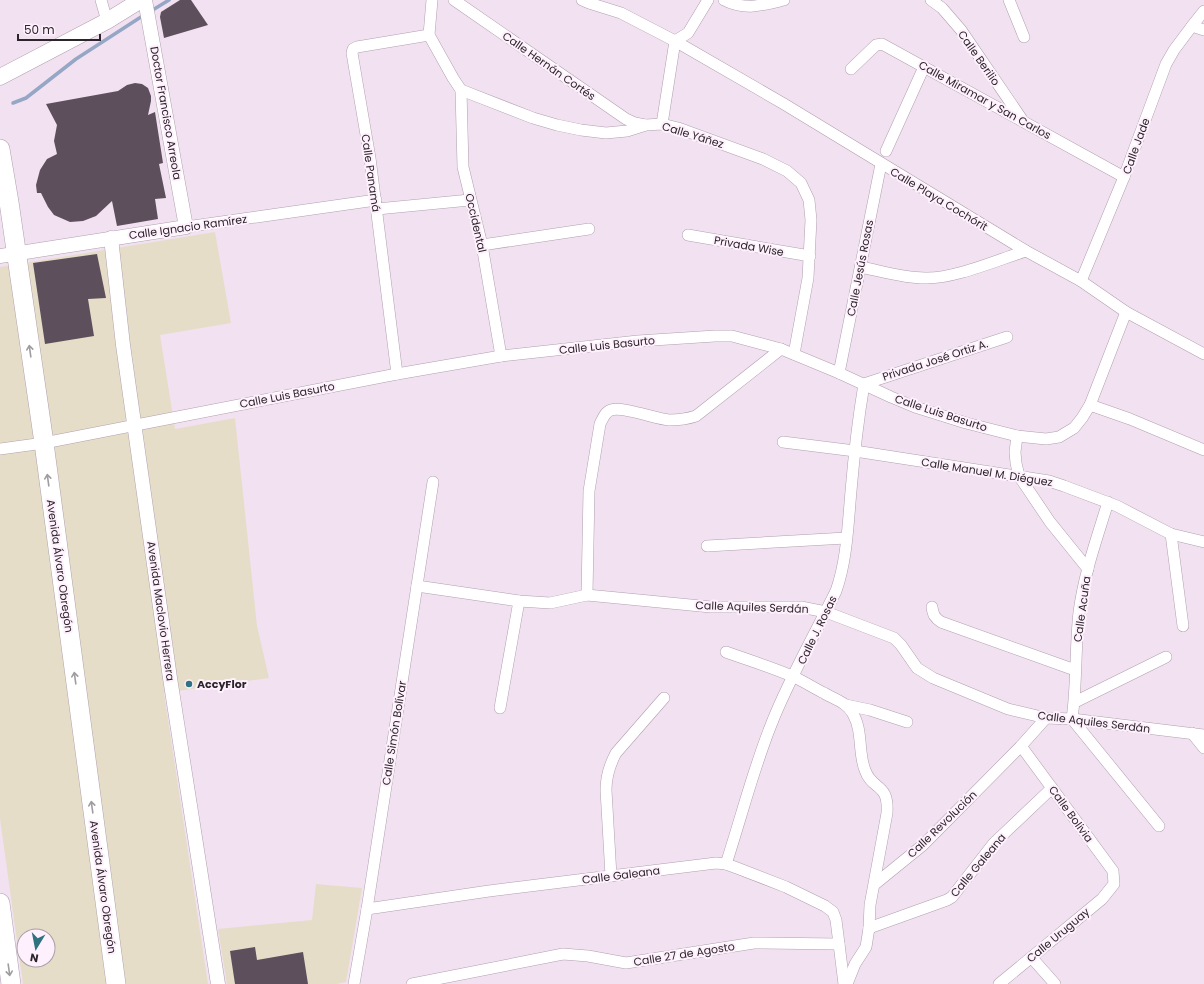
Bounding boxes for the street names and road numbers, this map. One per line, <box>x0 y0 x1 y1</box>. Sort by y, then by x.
street label: Calle Berilio <box>954 27 1004 89</box>
street label: Calle Hernán Cortés <box>499 28 599 104</box>
street label: Doctor Francisco Arreola <box>146 45 186 181</box>
street label: Calle Miramar y San Carlos <box>916 57 1054 143</box>
street label: Calle Jade <box>1118 116 1154 176</box>
street label: Calle Yáñez <box>660 118 726 152</box>
street label: Calle Panamá <box>358 133 384 213</box>
street label: Calle Playa Cochórit <box>887 163 991 235</box>
street label: Occidental <box>461 192 491 254</box>
street label: Calle Ignacio Ramírez <box>128 211 248 243</box>
street label: Calle Jesús Rosas <box>843 218 877 318</box>
street label: Privada Wise <box>713 232 785 260</box>
street label: Calle Luis Basurto <box>558 332 656 358</box>
street label: Privada José Ortiz A. <box>880 335 990 385</box>
street label: Calle Luis Basurto <box>238 378 336 412</box>
street label: Calle Luis Basurto <box>893 390 989 436</box>
street label: Calle Manuel M. Diéguez <box>920 454 1054 490</box>
street label: Avenida Álvaro Obregón <box>43 498 77 634</box>
street label: Avenida Maclovio Herrera <box>143 540 179 682</box>
street label: Calle Acuña <box>1069 575 1095 643</box>
street label: Calle J. Rosas <box>793 593 841 667</box>
street label: Calle Aquiles Serdán <box>695 597 809 617</box>
street label: Calle Simón Bolívar <box>378 680 410 786</box>
street label: Calle Aquiles Serdán <box>1037 707 1151 737</box>
street label: Calle Bolivia <box>1045 782 1097 846</box>
street label: Calle Revolución <box>904 787 980 861</box>
street label: Avenida Álvaro Obregón <box>86 819 120 955</box>
street label: Calle Galeana <box>947 830 1009 900</box>
street label: Calle Galeana <box>581 862 661 888</box>
street label: Calle Uruguay <box>1023 903 1094 966</box>
street label: Calle 27 de Agosto <box>632 938 736 970</box>

